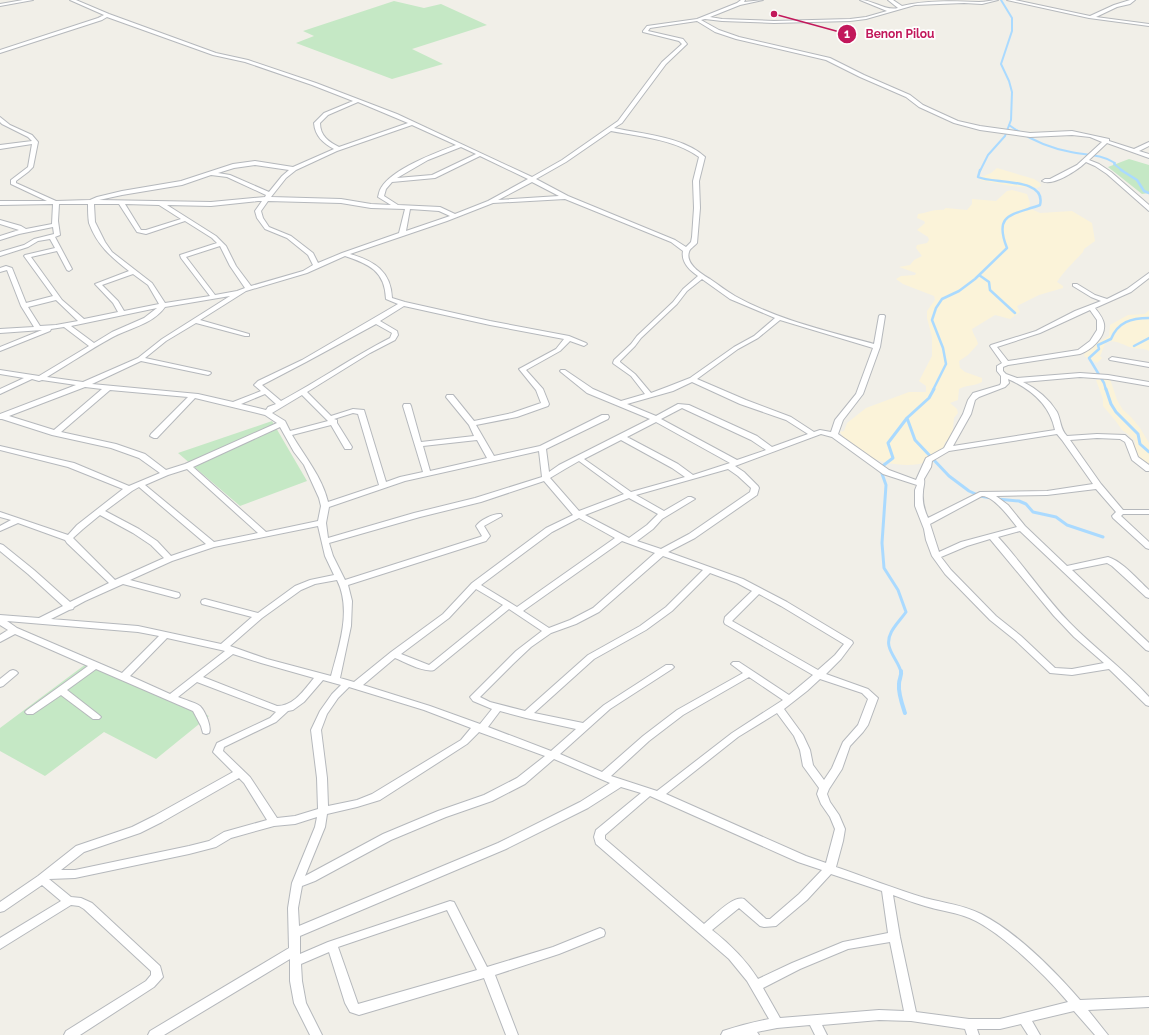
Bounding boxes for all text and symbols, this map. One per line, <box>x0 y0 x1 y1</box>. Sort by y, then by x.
callout: Benon Pilou <box>837 22 942 46</box>
text: 1 <box>844 27 850 41</box>
text: Benon Pilou <box>865 27 935 41</box>

